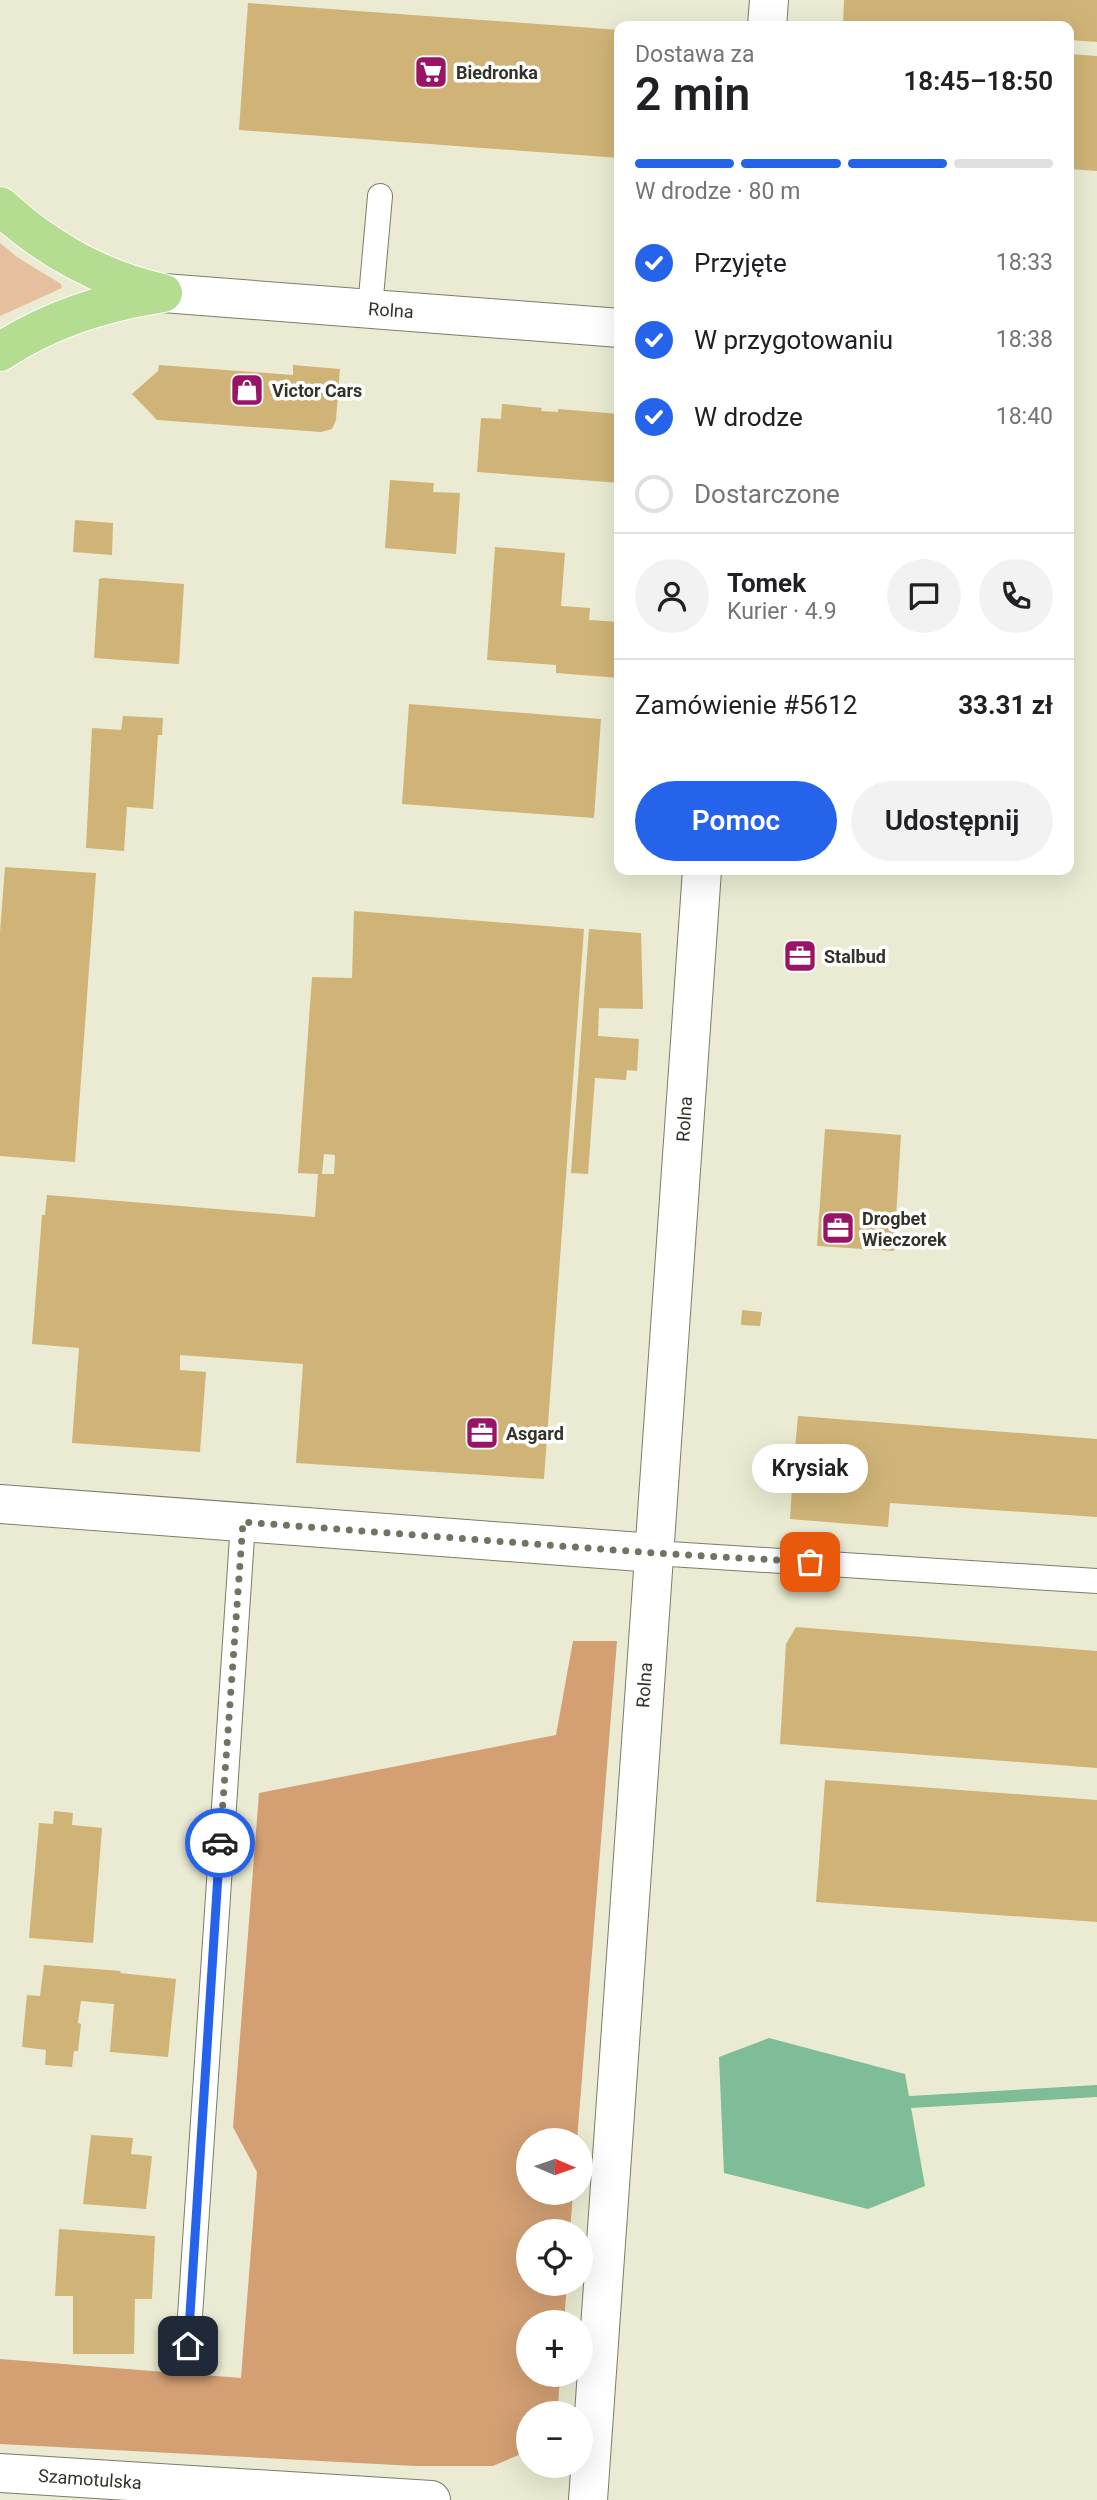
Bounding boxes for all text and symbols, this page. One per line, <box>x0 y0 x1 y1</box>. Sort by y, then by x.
text: Dostawa za <box>635 41 755 68</box>
supermarket icon: Biedronka <box>412 53 450 91</box>
place label: Biedronka <box>456 62 538 83</box>
text: 18:45–18:50 <box>903 66 1053 96</box>
text: 2 min <box>635 67 750 121</box>
text: W drodze · 80 m <box>635 178 800 205</box>
icon: check <box>635 244 673 282</box>
text: Przyjęte <box>694 248 787 278</box>
text: 18:33 <box>996 249 1053 276</box>
street label: Rolna <box>368 298 414 322</box>
icon: check <box>635 321 673 359</box>
text: W przygotowaniu <box>694 325 893 355</box>
text: 18:38 <box>996 326 1053 353</box>
shop icon: Victor Cars <box>228 371 266 409</box>
place label: Victor Cars <box>272 380 362 401</box>
icon: check <box>635 398 673 436</box>
text: W drodze <box>694 402 803 432</box>
text: 18:40 <box>996 403 1053 430</box>
text: Dostarczone <box>694 479 840 509</box>
button: person <box>635 559 709 633</box>
button: chat <box>887 559 961 633</box>
button: phone <box>979 559 1053 633</box>
text: Tomek <box>727 568 806 598</box>
text: Kurier · 4.9 <box>727 598 837 625</box>
text: Zamówienie #5612 <box>635 690 857 720</box>
text: 33.31 zł <box>958 690 1053 720</box>
button: Pomoc <box>635 781 837 861</box>
button: Udostępnij <box>851 781 1053 861</box>
office icon: Stalbud <box>781 937 819 975</box>
place label: Stalbud <box>824 946 886 967</box>
street label: Rolna <box>672 1096 696 1142</box>
place label: Drogbet Wieczorek <box>862 1208 947 1250</box>
office icon: Drogbet Wieczorek <box>819 1209 857 1247</box>
office icon: Asgard <box>463 1414 501 1452</box>
place label: Asgard <box>506 1423 564 1444</box>
callout: Krysiak <box>752 1443 868 1492</box>
text: Krysiak <box>772 1455 848 1482</box>
pin <box>780 1532 840 1592</box>
icon: bag <box>791 1543 829 1581</box>
street label: Rolna <box>632 1662 656 1708</box>
courier <box>185 1808 255 1878</box>
icon: car <box>201 1824 239 1862</box>
north arrow <box>516 2128 593 2205</box>
map controls <box>516 2128 593 2478</box>
button: locate <box>516 2219 593 2296</box>
button: + <box>516 2310 593 2387</box>
pin <box>158 2316 218 2376</box>
icon: home <box>169 2327 207 2365</box>
button: − <box>516 2401 593 2478</box>
street label: Szamotulska <box>37 2465 143 2493</box>

